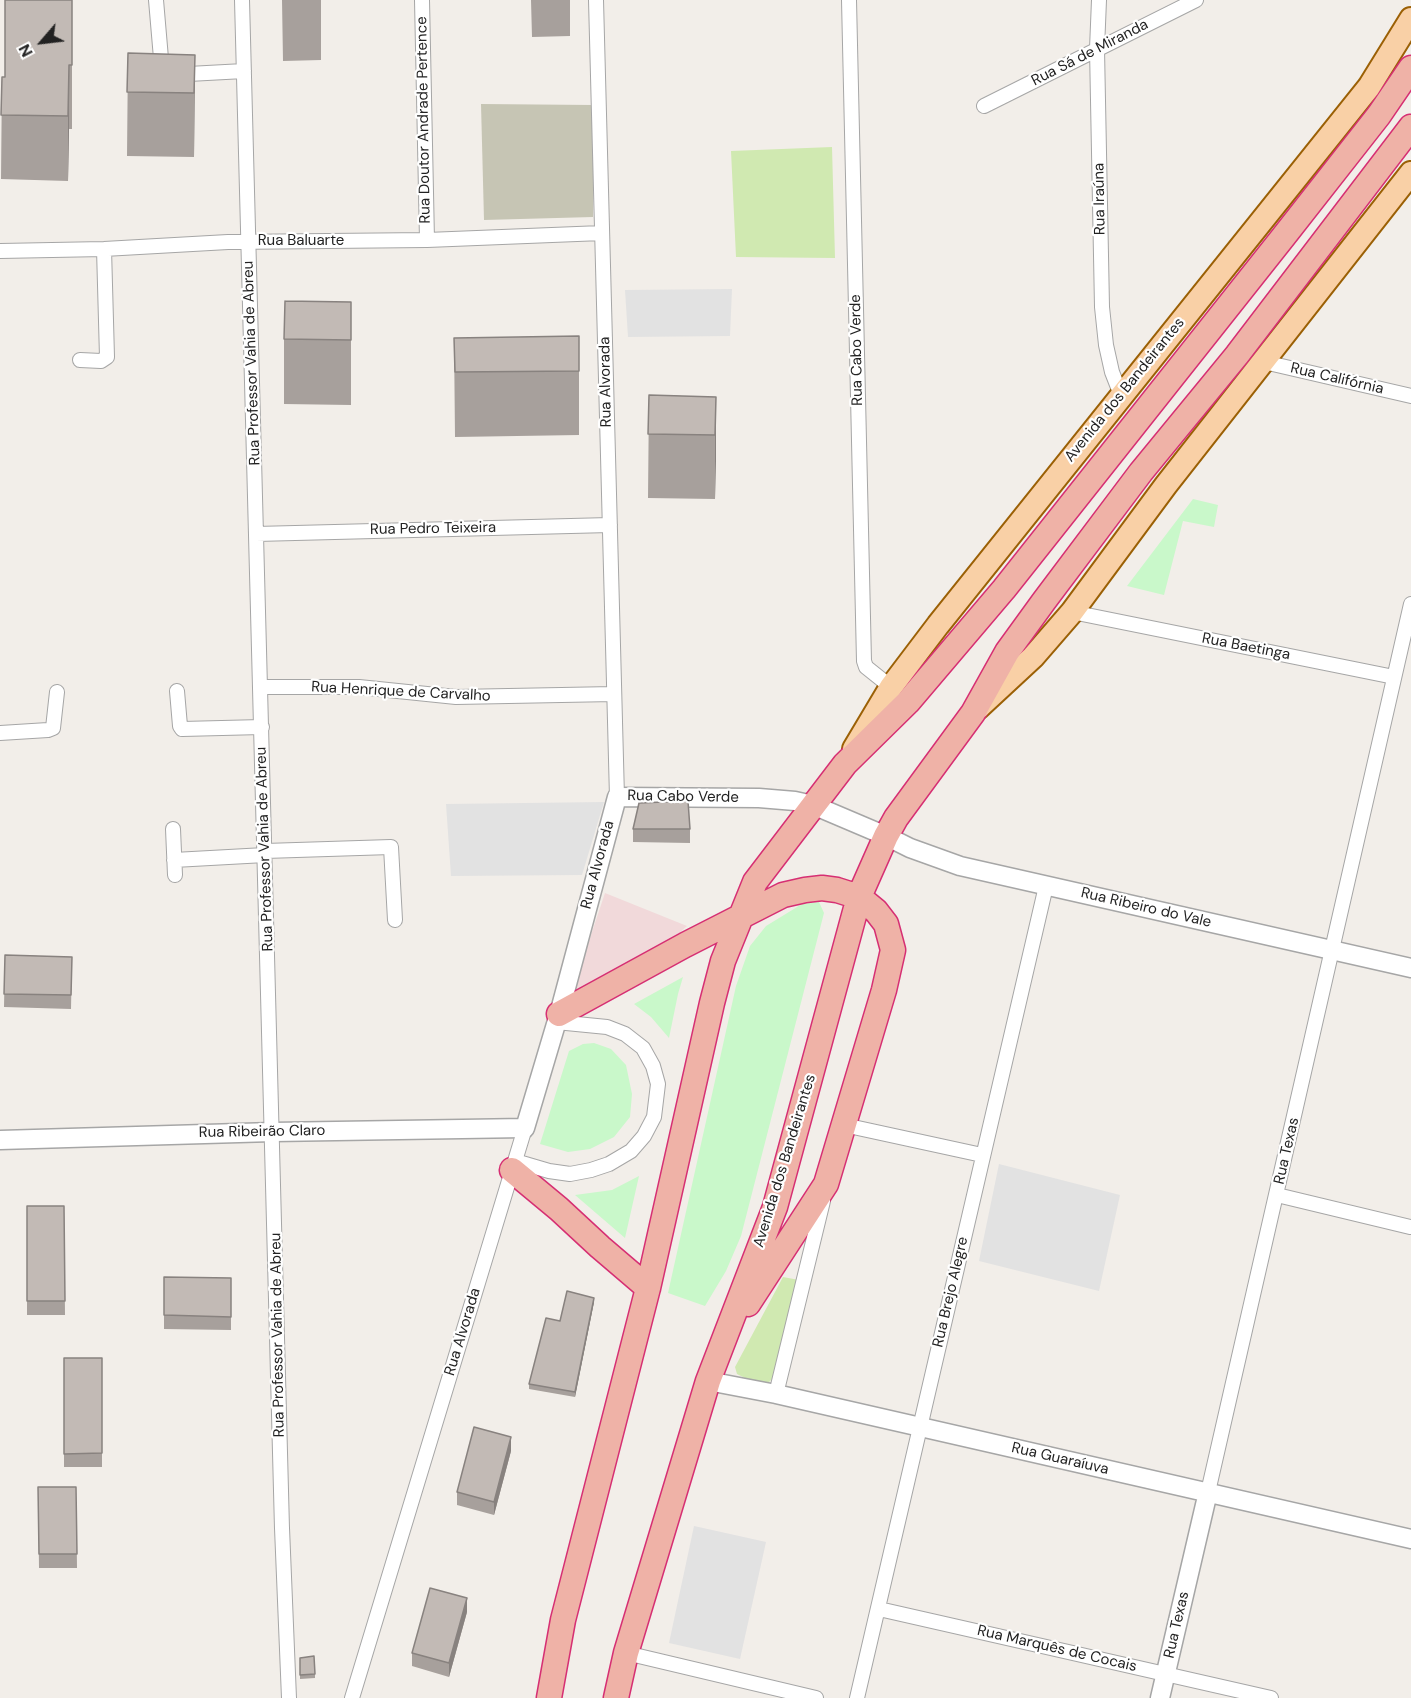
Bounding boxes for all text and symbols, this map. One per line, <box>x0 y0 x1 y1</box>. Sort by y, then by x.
north arrow <box>12 12 72 72</box>
street label: Rua Doutor Andrade Pertence <box>413 16 435 224</box>
street label: Rua Sá de Miranda <box>1029 16 1151 90</box>
text: N <box>14 41 38 61</box>
street label: Rua Iraúna <box>1090 163 1110 235</box>
street label: Rua Baluarte <box>258 232 344 250</box>
street label: Rua Professor Vahia de Abreu <box>239 260 265 466</box>
street label: Rua Cabo Verde <box>847 294 867 406</box>
street label: Avenida dos Bandeirantes <box>1061 314 1189 466</box>
street label: Rua Alvorada <box>596 337 616 427</box>
street label: Rua Califórnia <box>1289 360 1385 398</box>
street label: Rua Pedro Teixeira <box>370 519 496 539</box>
street label: Rua Baetinga <box>1200 630 1292 664</box>
street label: Rua Henrique de Carvalho <box>311 678 491 706</box>
street label: Rua Professor Vahia de Abreu <box>252 746 278 952</box>
street label: Rua Cabo Verde <box>627 787 739 807</box>
street label: Rua Alvorada <box>578 819 618 911</box>
street label: Rua Ribeiro do Vale <box>1079 884 1213 932</box>
street label: Avenida dos Bandeirantes <box>750 1072 820 1250</box>
street label: Rua Texas <box>1271 1116 1303 1186</box>
street label: Rua Ribeirão Claro <box>199 1122 325 1142</box>
street label: Rua Professor Vahia de Abreu <box>267 1233 289 1437</box>
street label: Rua Brejo Alegre <box>930 1235 972 1349</box>
street label: Rua Alvorada <box>441 1286 485 1378</box>
street label: Rua Guaraíuva <box>1010 1439 1110 1479</box>
street label: Rua Texas <box>1161 1590 1193 1660</box>
street label: Rua Marquês de Cocais <box>975 1622 1139 1676</box>

